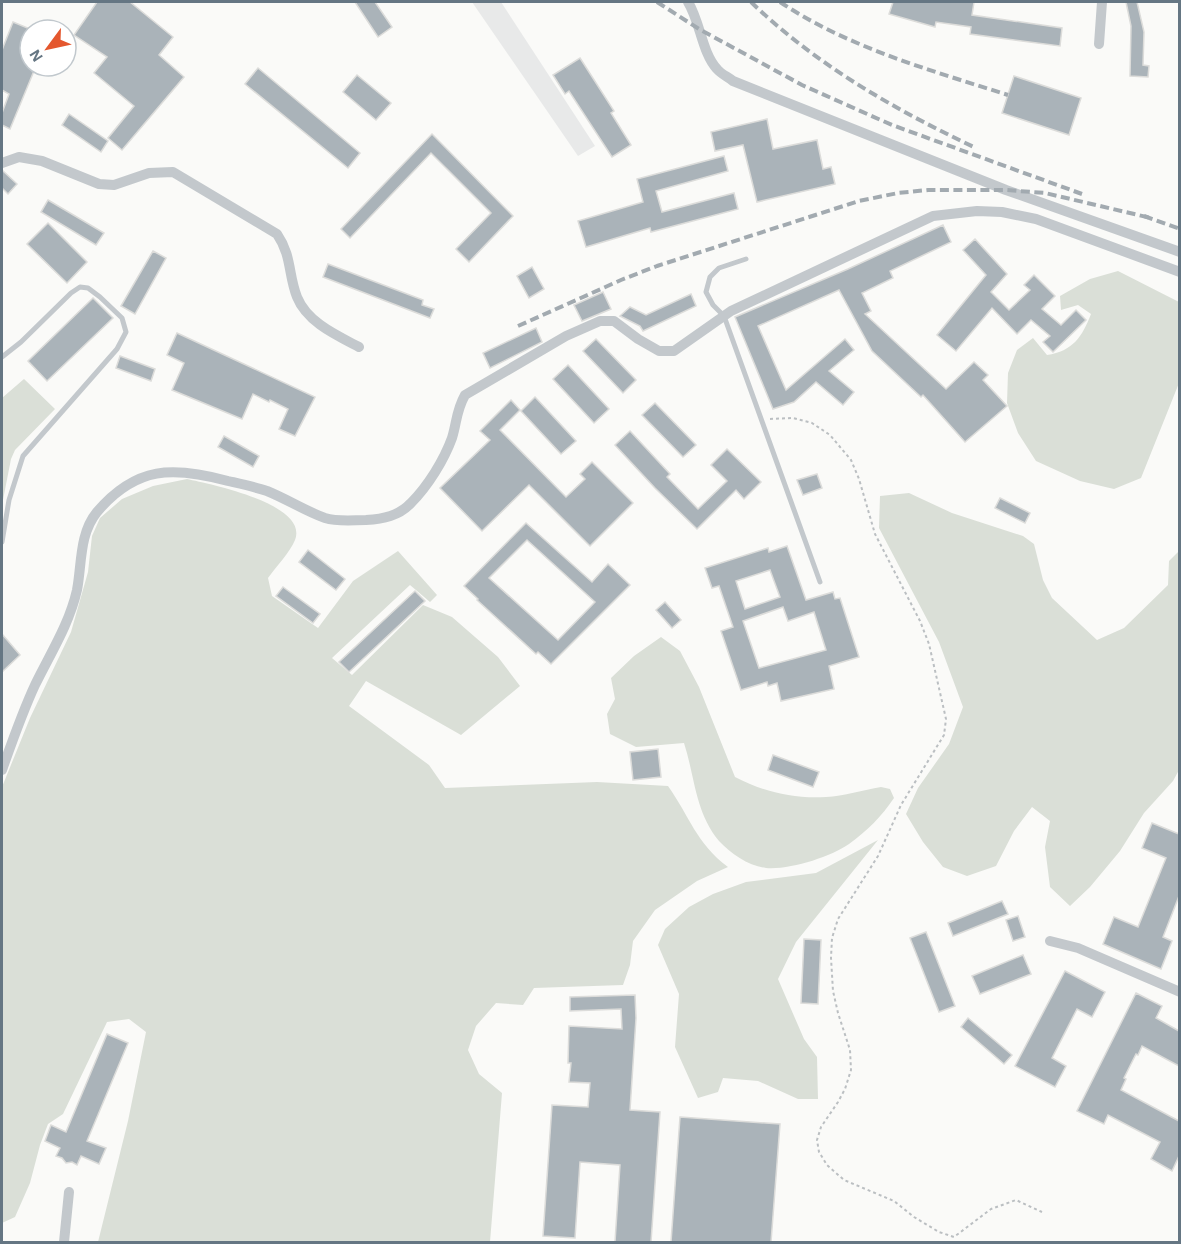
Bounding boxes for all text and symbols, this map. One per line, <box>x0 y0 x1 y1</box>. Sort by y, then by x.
north arrow <box>18 18 78 78</box>
text: N <box>27 47 46 65</box>

